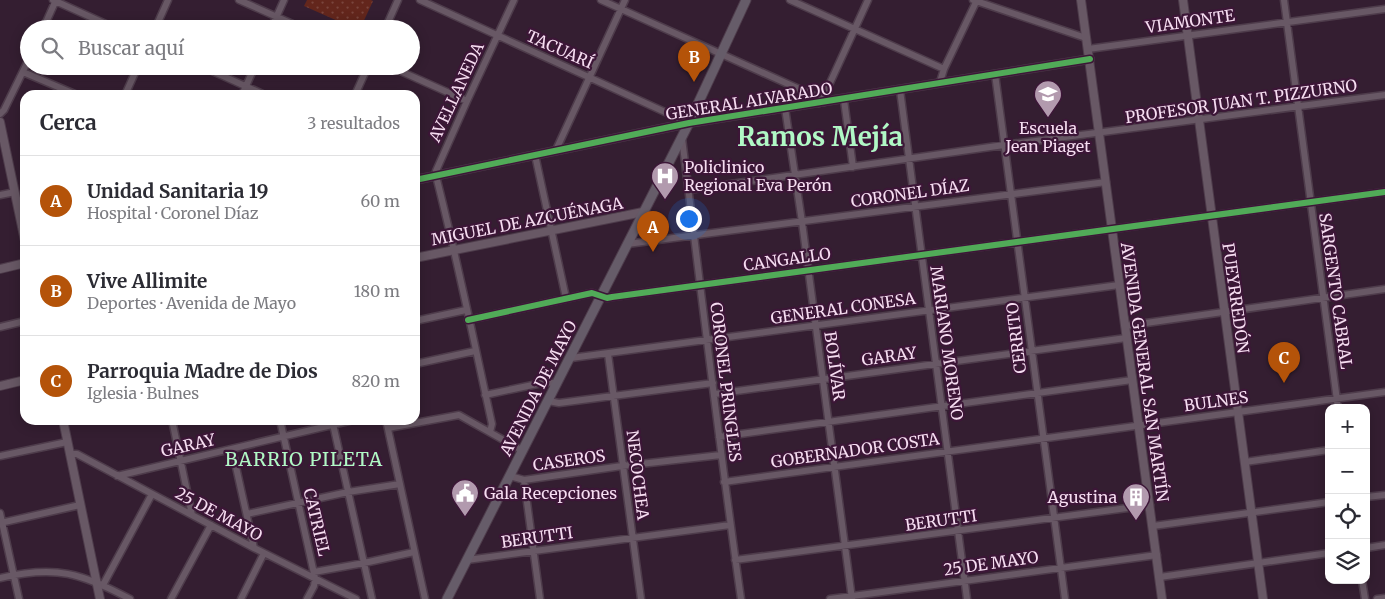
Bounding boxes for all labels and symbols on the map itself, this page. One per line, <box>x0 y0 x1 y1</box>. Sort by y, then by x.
street label: VIAMONTE <box>1143 5 1237 37</box>
street label: TACUARÍ <box>523 25 597 73</box>
street label: AVELLANEDA <box>424 38 488 146</box>
pin: B <box>678 41 710 82</box>
street label: PROFESOR JUAN T. PIZZURNO <box>1124 75 1359 127</box>
street label: GENERAL ALVARADO <box>664 78 834 124</box>
school or university icon: Escuela Jean Piaget <box>1033 79 1063 118</box>
place label: Escuela Jean Piaget <box>1005 118 1091 156</box>
district label: Ramos Mejía <box>737 120 903 153</box>
place label: Policlinico Regional Eva Perón <box>684 157 832 195</box>
hospital icon: Policlinico Regional Eva Perón <box>650 161 680 200</box>
street label: CORONEL DÍAZ <box>849 175 971 211</box>
street label: MIGUEL DE AZCUÉNAGA <box>430 192 625 249</box>
your location <box>676 206 702 232</box>
pin: A <box>637 211 669 252</box>
street label: SARGENTO CABRAL <box>1315 211 1357 371</box>
street label: AVENIDA GENERAL SAN MARTÍN <box>1117 240 1173 504</box>
street label: PUEYRREDÓN <box>1218 241 1254 355</box>
street label: CANGALLO <box>742 243 833 275</box>
street label: MARIANO MORENO <box>926 264 968 422</box>
street label: GENERAL CONESA <box>769 288 917 328</box>
street label: CORONEL PRINGLES <box>706 301 746 463</box>
street label: CERRITO <box>1002 301 1030 375</box>
street label: AVENIDA DE MAYO <box>495 316 581 460</box>
street label: BOLÍVAR <box>820 330 850 403</box>
street label: GARAY <box>860 342 918 370</box>
pin: C <box>1268 342 1300 383</box>
street label: BULNES <box>1183 387 1249 415</box>
street label: GOBERNADOR COSTA <box>769 428 941 472</box>
street label: GARAY <box>159 429 218 461</box>
street label: NECOCHEA <box>623 429 654 522</box>
street label: CASEROS <box>531 445 607 475</box>
district label: BARRIO PILETA <box>225 447 383 471</box>
public building icon: Gala Recepciones <box>450 478 480 517</box>
building icon: Agustina <box>1121 482 1151 521</box>
street label: 25 DE MAYO <box>172 483 266 546</box>
place label: Gala Recepciones <box>484 483 617 503</box>
street label: CATRIEL <box>299 486 335 558</box>
place label: Agustina <box>1046 487 1117 507</box>
street label: BERUTTI <box>904 505 978 535</box>
street label: BERUTTI <box>500 522 574 552</box>
street label: 25 DE MAYO <box>942 546 1040 580</box>

